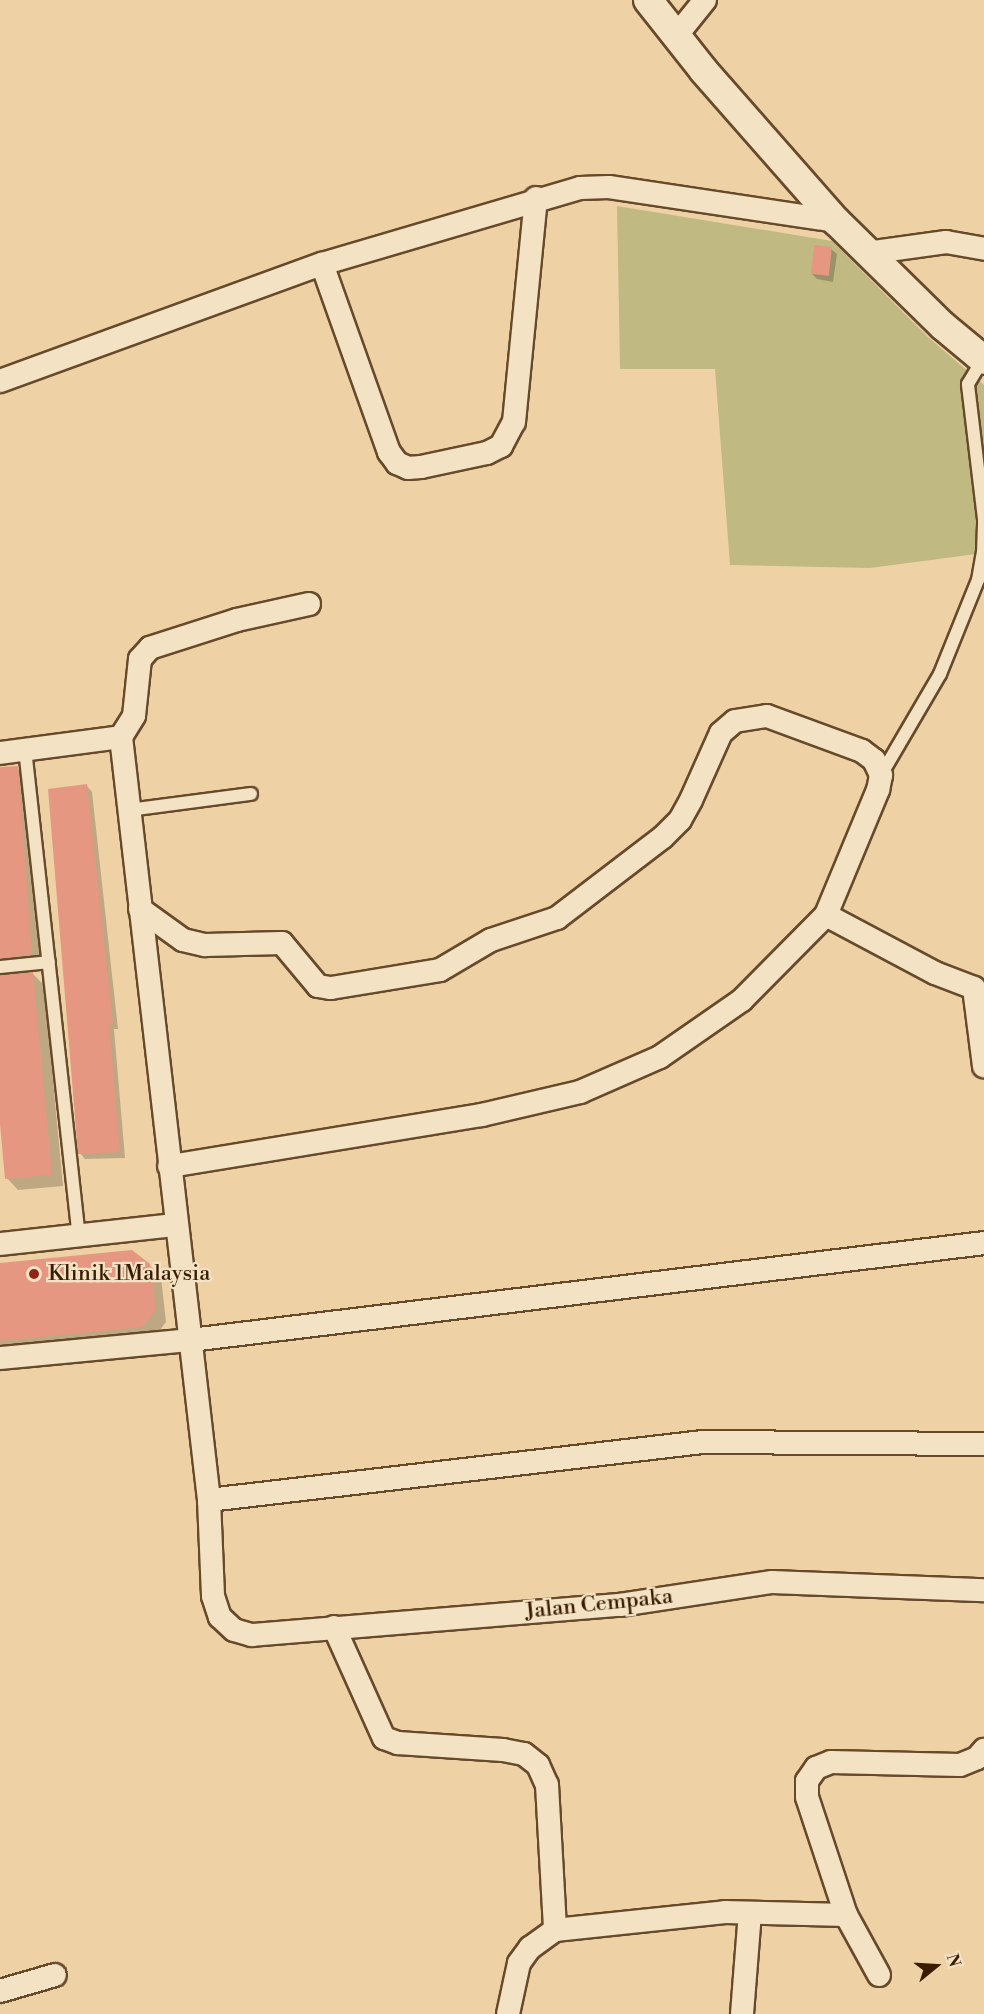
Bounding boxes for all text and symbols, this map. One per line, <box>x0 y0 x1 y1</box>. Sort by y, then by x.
place label: Klinik 1Malaysia <box>48 1261 210 1287</box>
marker: Klinik 1Malaysia <box>25 1265 43 1283</box>
street label: Jalan Cempaka <box>524 1583 674 1625</box>
north arrow <box>906 1936 966 1996</box>
text: N <box>942 1951 965 1970</box>

